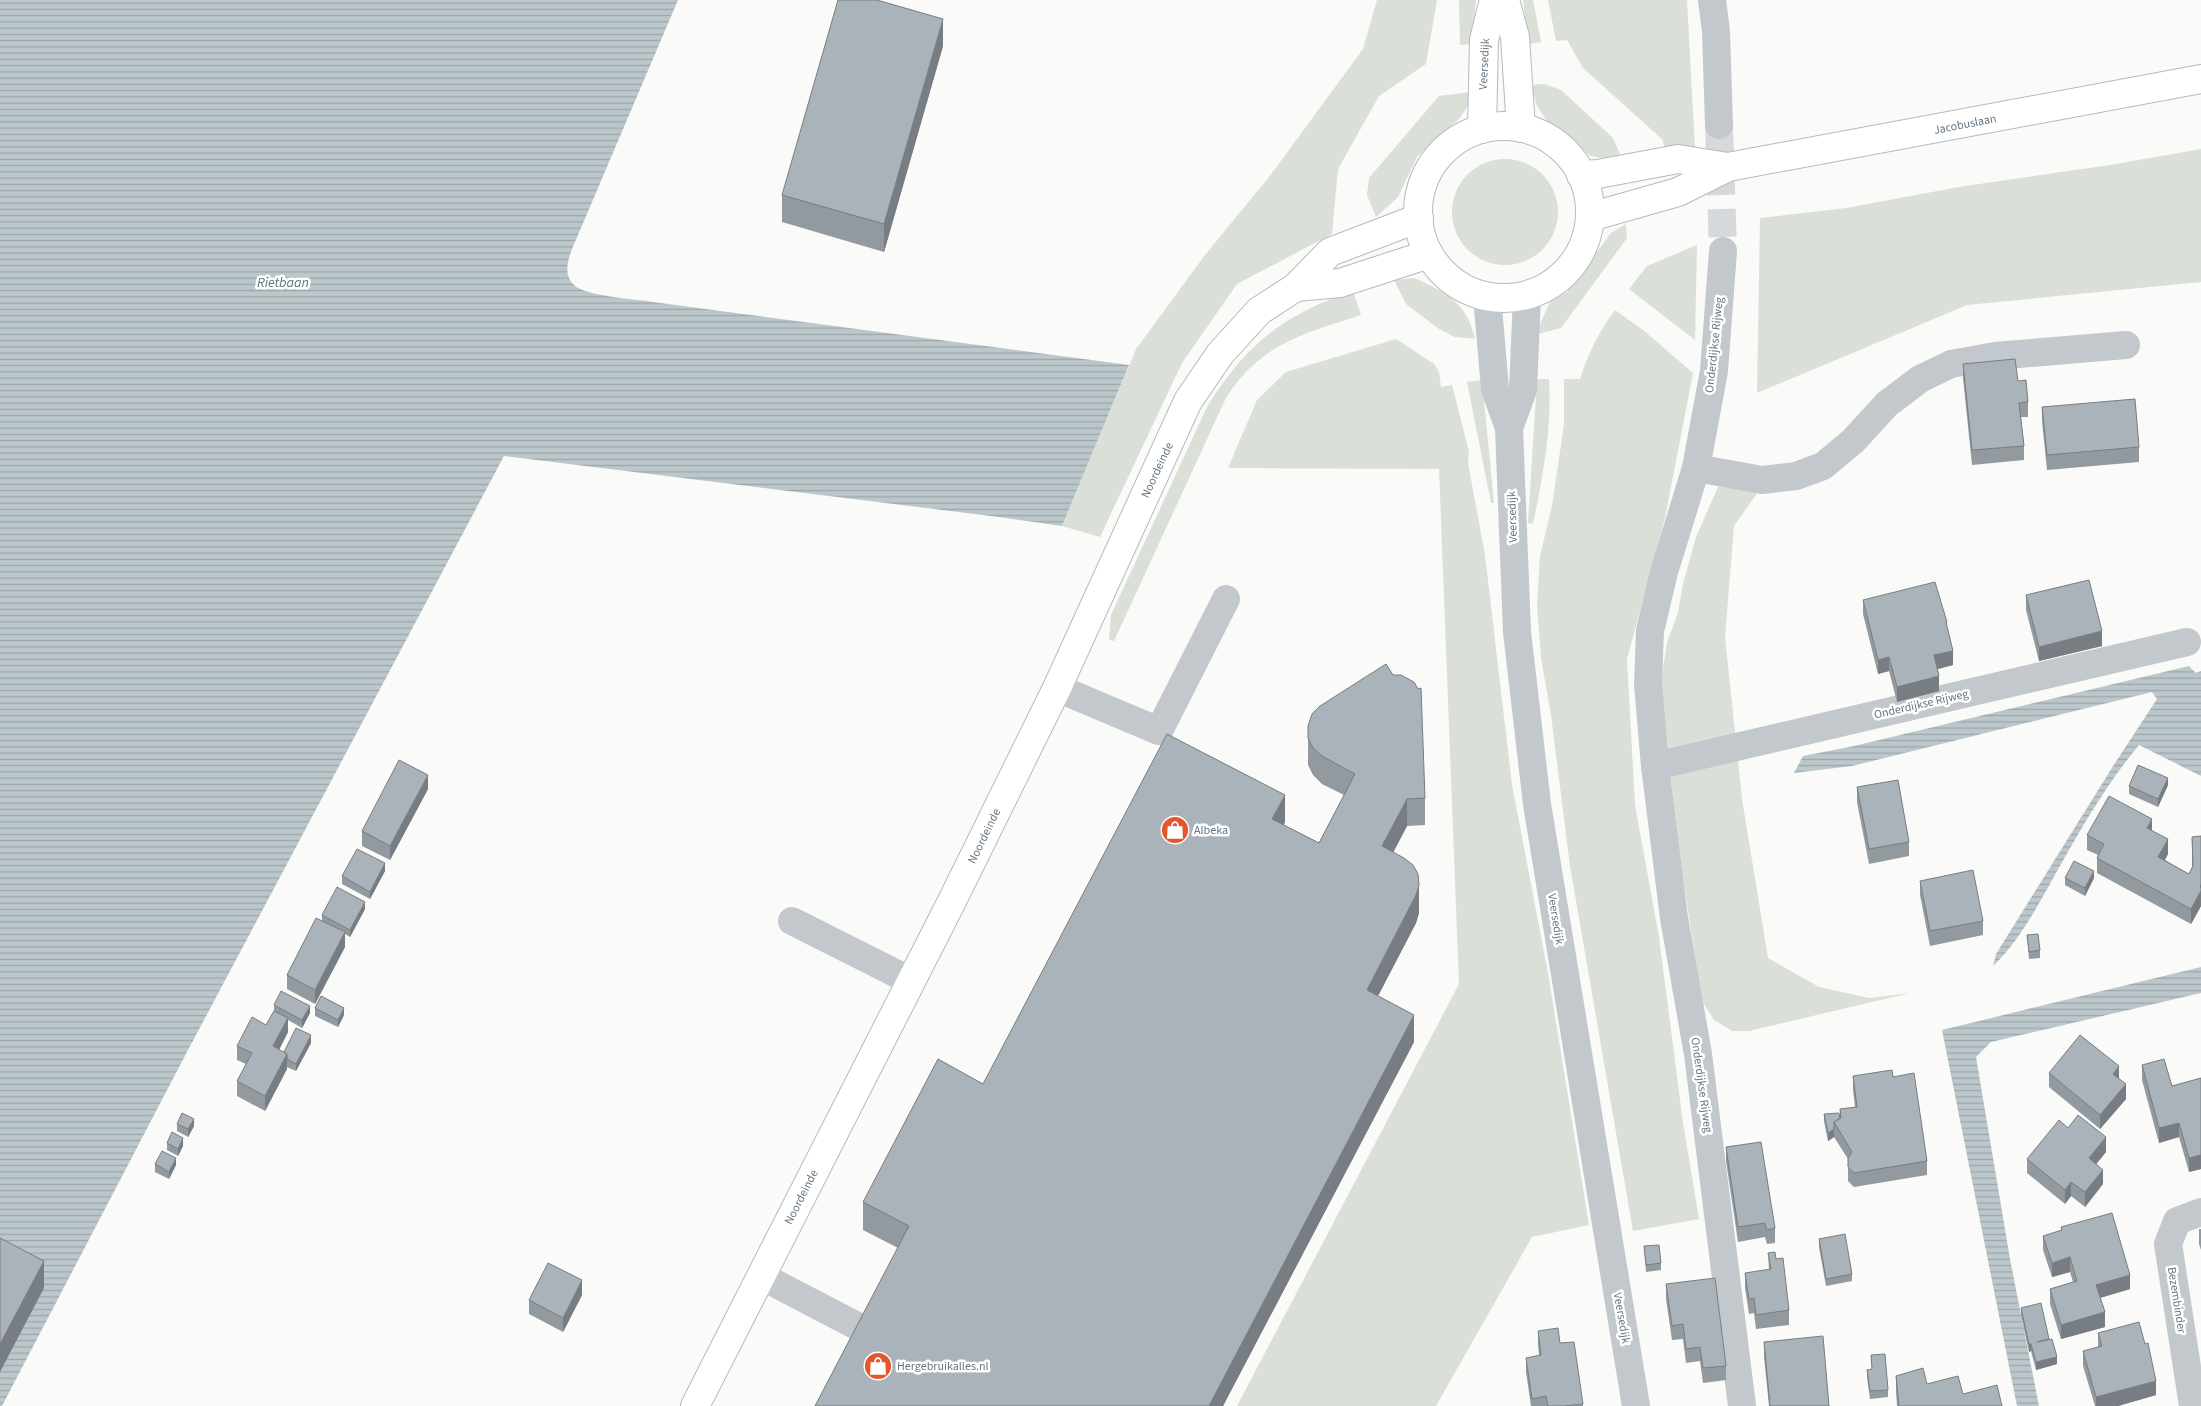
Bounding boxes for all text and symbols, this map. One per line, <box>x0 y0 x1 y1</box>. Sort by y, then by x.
street label: Veersedijk <box>1475 38 1494 90</box>
street label: Jacobuslaan <box>1932 110 1998 139</box>
water label: Rietbaan <box>257 273 309 293</box>
street label: Onderdijkse Rijweg <box>1701 296 1728 394</box>
street label: Noordeinde <box>1137 440 1178 501</box>
street label: Veersedijk <box>1503 491 1522 543</box>
street label: Onderdijkse Rijweg <box>1872 685 1970 724</box>
street label: Noordeinde <box>964 806 1005 867</box>
shop icon: Albeka <box>1160 815 1190 845</box>
place label: Albeka <box>1194 822 1228 839</box>
street label: Veersedijk <box>1543 892 1568 946</box>
street label: Onderdijkse Rijweg <box>1686 1036 1717 1134</box>
street label: Noordeinde <box>780 1167 823 1228</box>
street label: Bezembinder <box>2163 1266 2190 1335</box>
street label: Veersedijk <box>1609 1291 1634 1345</box>
shop icon: Hergebruikalles.nl <box>863 1351 893 1381</box>
place label: Hergebruikalles.nl <box>897 1358 989 1375</box>

